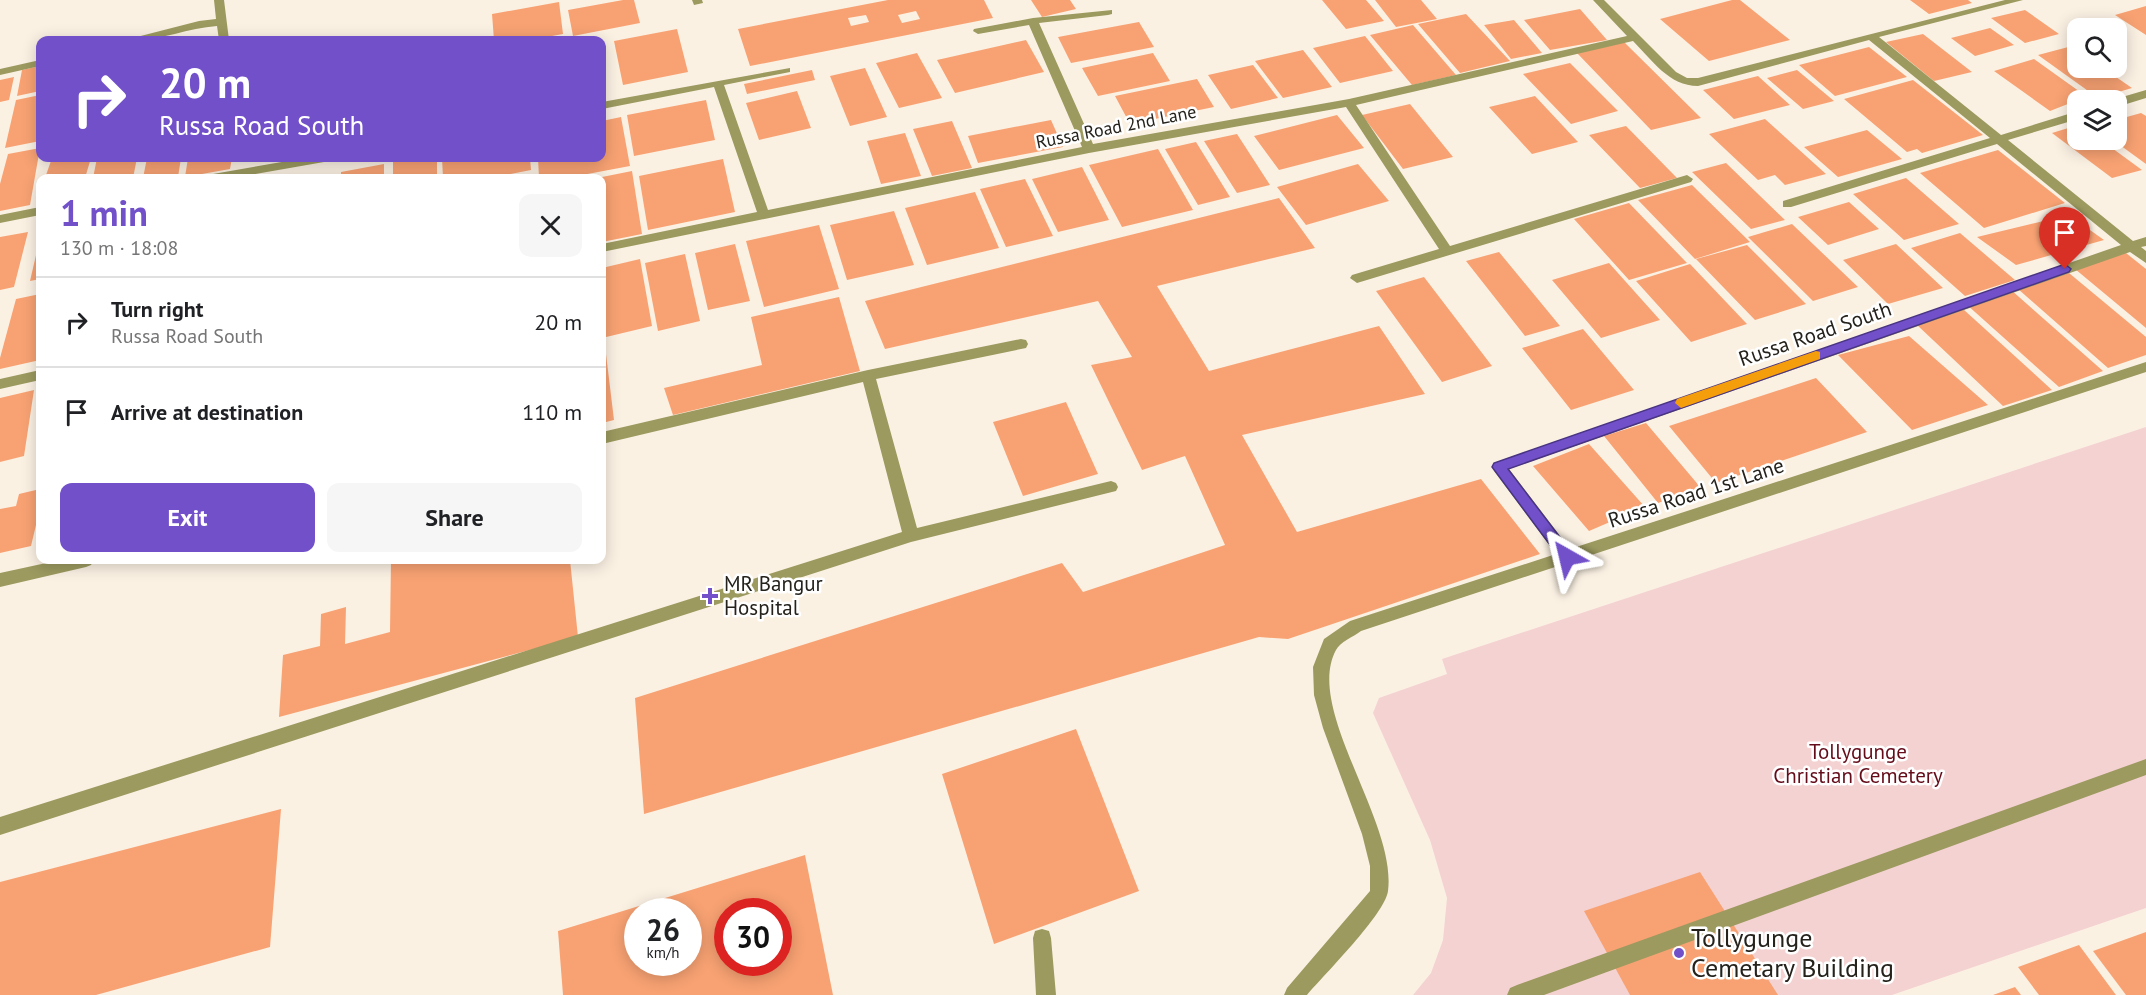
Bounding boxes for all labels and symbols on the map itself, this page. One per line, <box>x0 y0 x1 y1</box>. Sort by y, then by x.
street label: Russa Road 2nd Lane <box>1034 100 1198 153</box>
pin <box>2039 207 2090 269</box>
street label: Russa Road South <box>1735 295 1895 372</box>
street label: Russa Road 1st Lane <box>1604 451 1787 534</box>
position arrow <box>1535 525 1599 589</box>
place label: MR Bangur Hospital <box>724 570 823 621</box>
marker: MR Bangur Hospital <box>701 587 719 605</box>
park label: Tollygunge Christian Cemetery <box>1773 738 1943 789</box>
speed limit sign: 30 <box>714 898 792 976</box>
place label: Tollygunge Cemetary Building <box>1691 921 1894 984</box>
marker: Tollygunge Cemetary Building <box>1672 946 1686 960</box>

